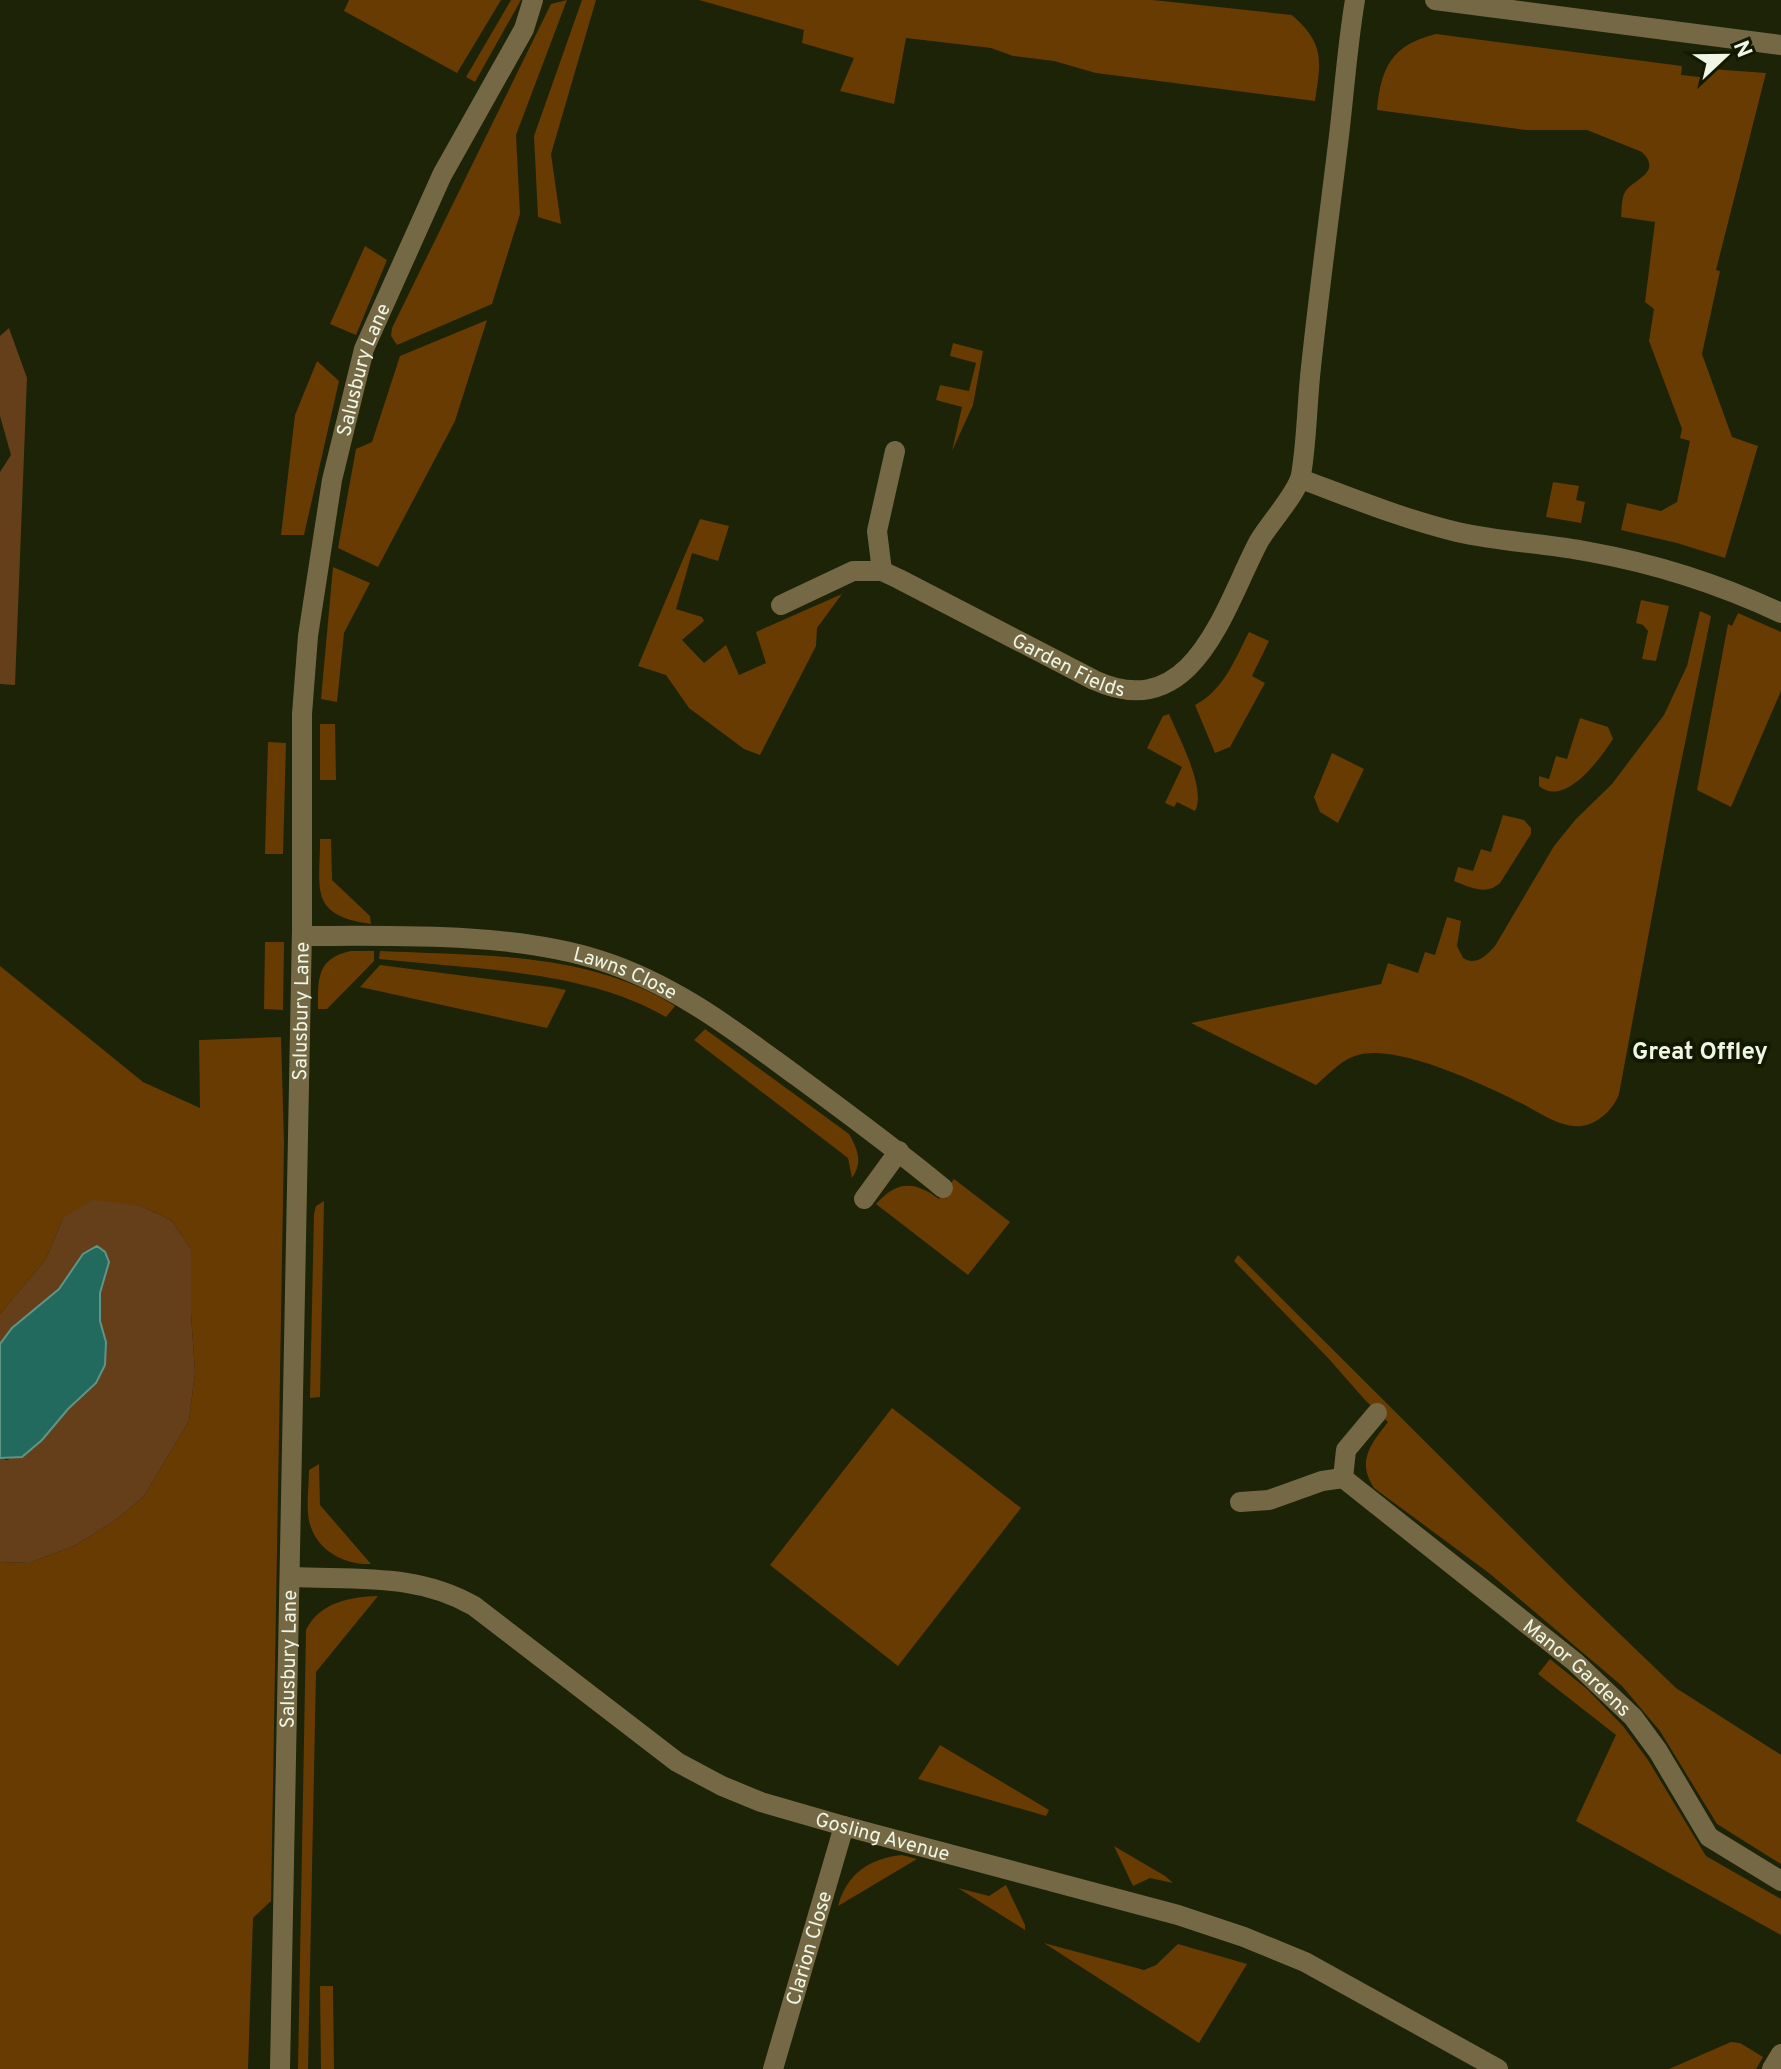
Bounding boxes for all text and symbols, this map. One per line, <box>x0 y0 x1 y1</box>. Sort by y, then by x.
north arrow <box>1685 16 1765 96</box>
text: N <box>1726 37 1757 62</box>
street label: Salusbury Lane <box>332 300 398 439</box>
street label: Garden Fields <box>1007 629 1127 704</box>
street label: Salusbury Lane <box>288 942 317 1081</box>
street label: Lawns Close <box>570 942 681 1007</box>
district label: Great Offley <box>1632 1038 1768 1068</box>
street label: Salusbury Lane <box>276 1590 304 1729</box>
street label: Manor Gardens <box>1517 1614 1636 1723</box>
street label: Gosling Avenue <box>812 1807 952 1869</box>
street label: Clarion Close <box>781 1888 839 2009</box>

